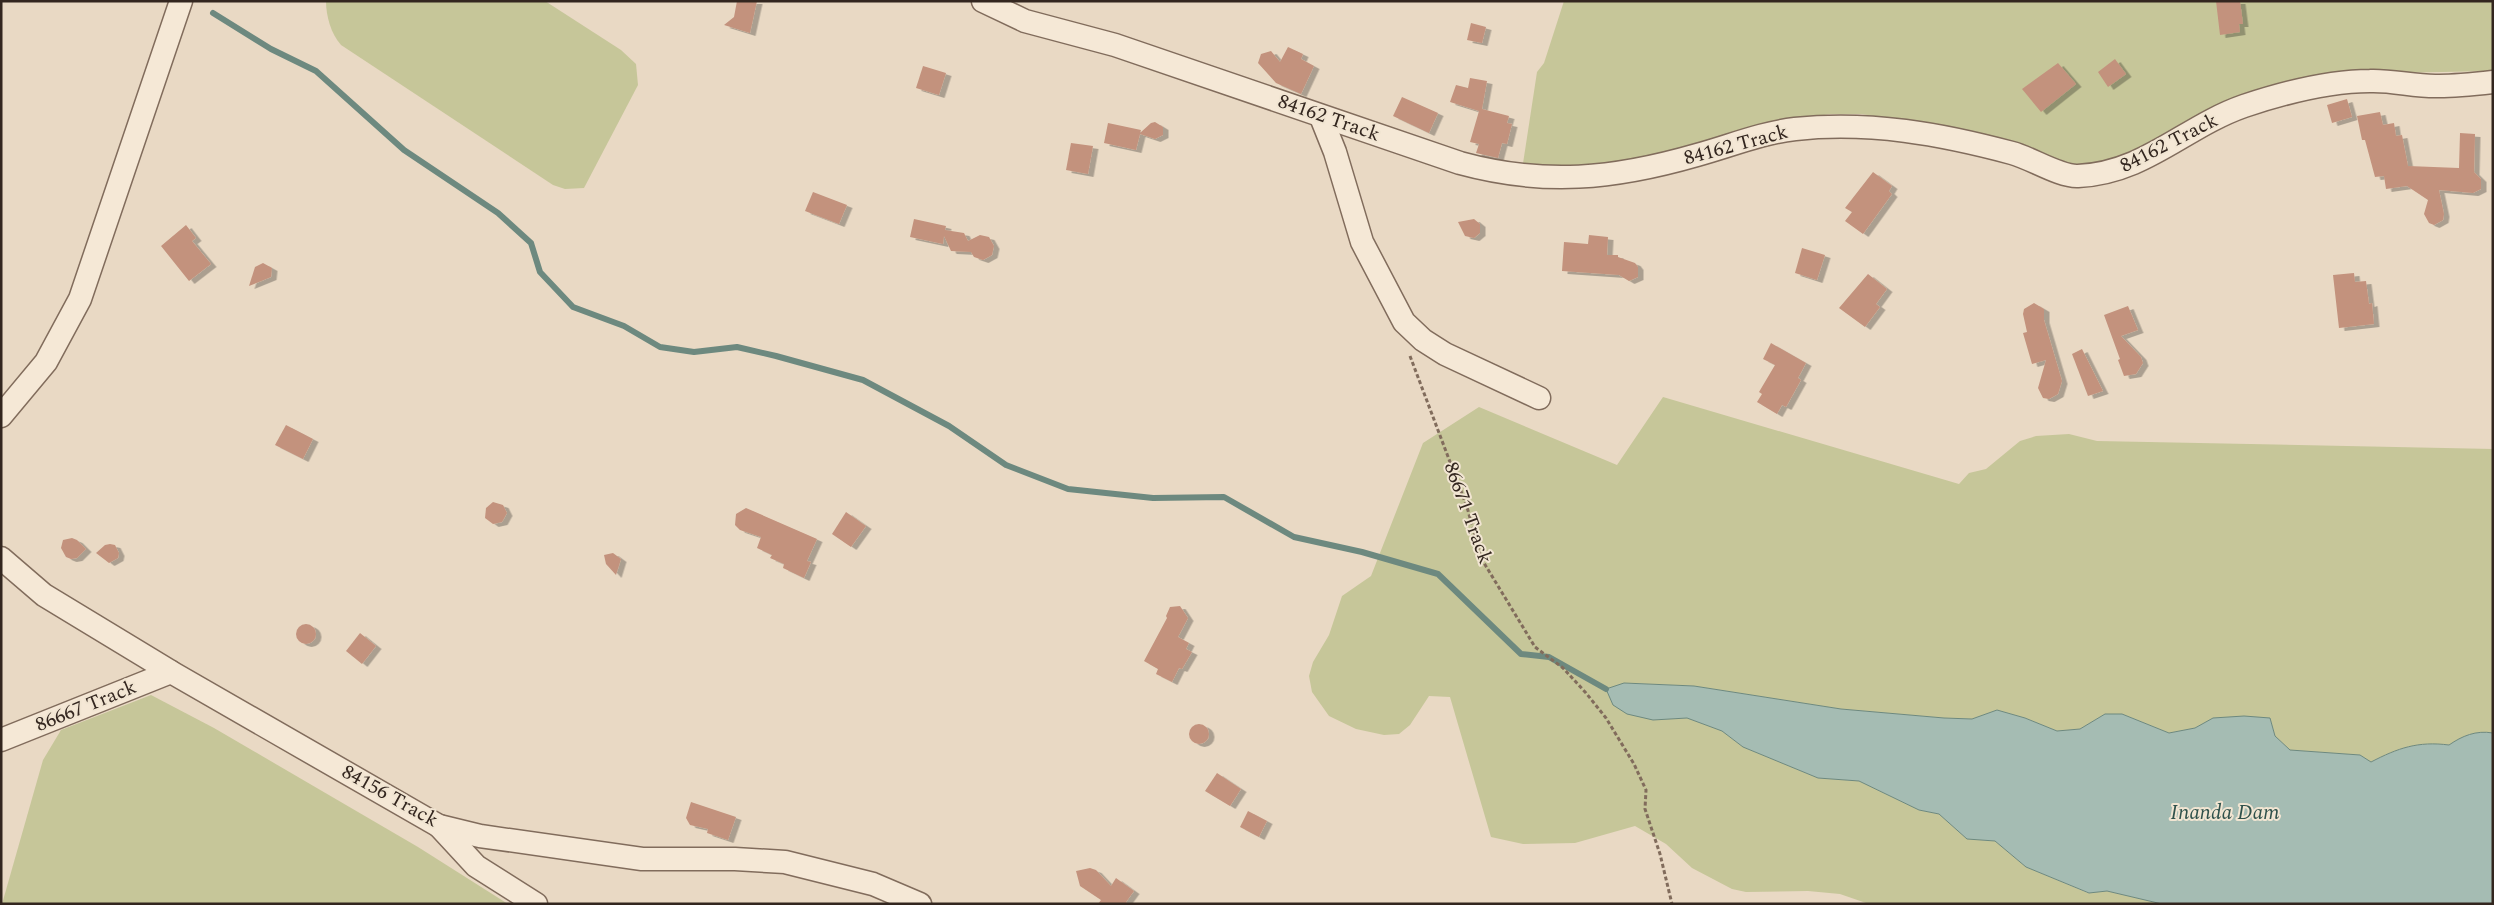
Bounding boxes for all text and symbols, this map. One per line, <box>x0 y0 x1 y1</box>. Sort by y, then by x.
street label: 84162 Track <box>1274 86 1384 150</box>
street label: 84162 Track <box>2115 105 2223 181</box>
street label: 84162 Track <box>1681 117 1791 173</box>
street label: 86671 Track <box>1436 458 1500 568</box>
street label: 86667 Track <box>31 672 141 740</box>
street label: 84156 Track <box>336 757 444 835</box>
water label: Inanda Dam <box>2171 797 2279 829</box>

